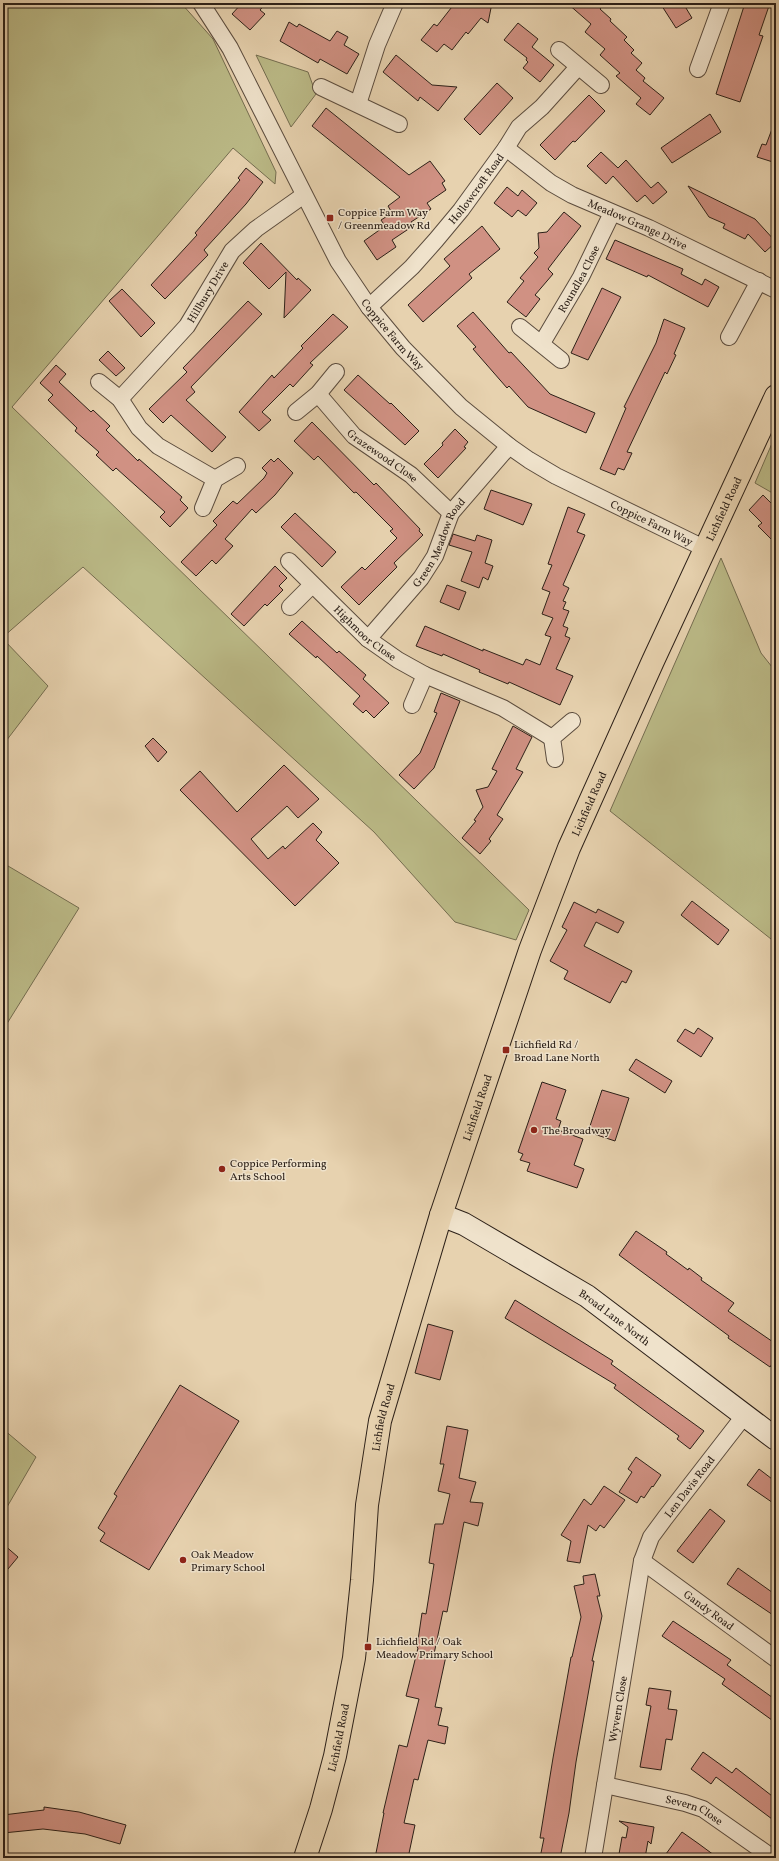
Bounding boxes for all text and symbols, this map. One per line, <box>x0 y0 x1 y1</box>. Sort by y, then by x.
street label: Hollowcroft Road <box>446 151 509 228</box>
street label: Meadow Grange Drive <box>585 197 689 254</box>
place label: Coppice Farm Way / Greenmeadow Rd <box>338 206 430 234</box>
marker: Coppice Farm Way / Greenmeadow Rd <box>325 213 335 223</box>
street label: Roundlea Close <box>555 243 604 316</box>
street label: Hillbury Drive <box>184 259 233 326</box>
street label: Coppice Farm Way <box>357 296 427 374</box>
street label: Grazewood Close <box>343 427 421 487</box>
street label: Lichfield Road <box>704 475 746 544</box>
street label: Green Meadow Road <box>410 495 470 591</box>
street label: Coppice Farm Way <box>607 498 695 550</box>
street label: Highmoor Close <box>330 603 399 665</box>
street label: Lichfield Road <box>569 770 611 839</box>
place label: Lichfield Rd / Broad Lane North <box>514 1038 600 1066</box>
marker: Lichfield Rd / Broad Lane North <box>501 1045 511 1055</box>
street label: Lichfield Road <box>460 1073 497 1143</box>
place label: The Broadway <box>542 1124 611 1139</box>
marker: The Broadway <box>529 1125 539 1135</box>
place label: Coppice Performing Arts School <box>230 1157 327 1185</box>
marker: Coppice Performing Arts School <box>217 1164 227 1174</box>
street label: Broad Lane North <box>575 1287 653 1350</box>
street label: Lichfield Road <box>369 1382 400 1452</box>
street label: Len Davis Road <box>662 1454 719 1521</box>
place label: Oak Meadow Primary School <box>191 1548 265 1576</box>
marker: Oak Meadow Primary School <box>178 1555 188 1565</box>
street label: Gandy Road <box>680 1588 736 1635</box>
place label: Lichfield Rd / Oak Meadow Primary School <box>376 1635 493 1663</box>
marker: Lichfield Rd / Oak Meadow Primary School <box>363 1642 373 1652</box>
street label: Wyvern Close <box>606 1675 632 1744</box>
street label: Lichfield Road <box>325 1702 354 1774</box>
street label: Severn Close <box>664 1793 725 1830</box>

